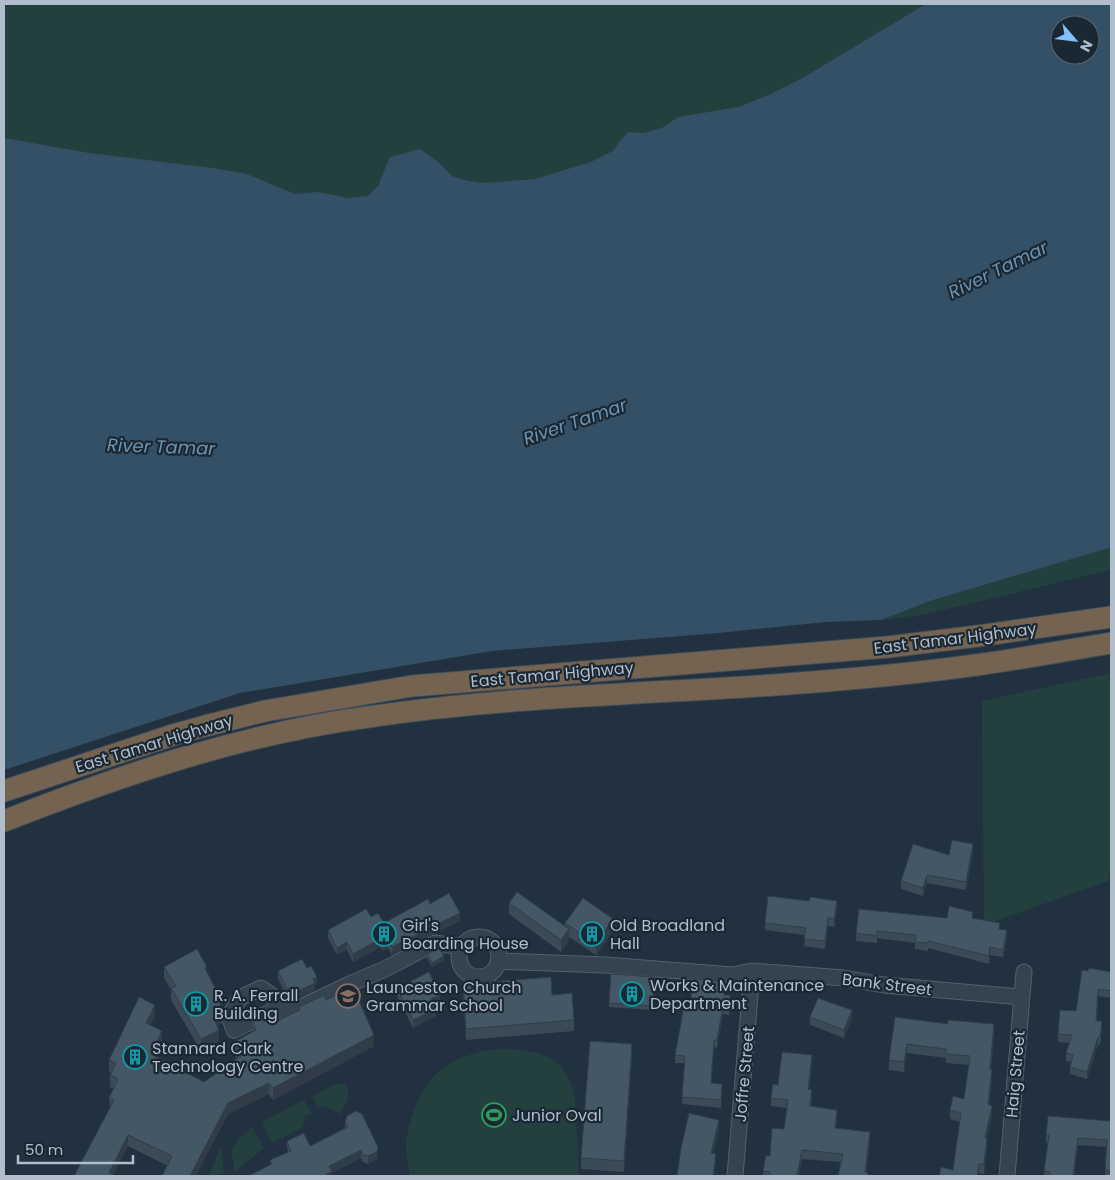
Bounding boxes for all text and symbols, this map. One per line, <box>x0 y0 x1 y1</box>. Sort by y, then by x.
north arrow <box>1050 15 1100 65</box>
text: N <box>1075 37 1098 55</box>
water label: River Tamar <box>944 234 1053 304</box>
water label: River Tamar <box>520 392 631 451</box>
water label: River Tamar <box>107 432 217 461</box>
street label: East Tamar Highway <box>873 617 1038 660</box>
street label: East Tamar Highway <box>470 656 634 693</box>
street label: East Tamar Highway <box>73 709 236 778</box>
place label: Girl's Boarding House <box>402 914 529 955</box>
place label: Old Broadland Hall <box>610 914 725 955</box>
building icon: Girl's Boarding House <box>371 921 397 947</box>
building icon: Old Broadland Hall <box>579 921 605 947</box>
street label: Bank Street <box>841 968 933 1001</box>
place label: Works & Maintenance Department <box>650 974 824 1015</box>
place label: Launceston Church Grammar School <box>366 976 522 1017</box>
building icon: Works & Maintenance Department <box>619 981 645 1007</box>
school or university icon: Launceston Church Grammar School <box>335 983 361 1009</box>
place label: R. A. Ferrall Building <box>214 984 298 1025</box>
building icon: R. A. Ferrall Building <box>183 991 209 1017</box>
street label: Joffre Street <box>729 1025 760 1123</box>
street label: Haig Street <box>1000 1029 1031 1119</box>
place label: Stannard Clark Technology Centre <box>152 1037 304 1078</box>
building icon: Stannard Clark Technology Centre <box>122 1044 148 1070</box>
sports icon: Junior Oval <box>481 1102 507 1128</box>
place label: Junior Oval <box>512 1104 602 1127</box>
scale bar <box>18 1132 132 1164</box>
text: 50 m <box>25 1139 63 1160</box>

